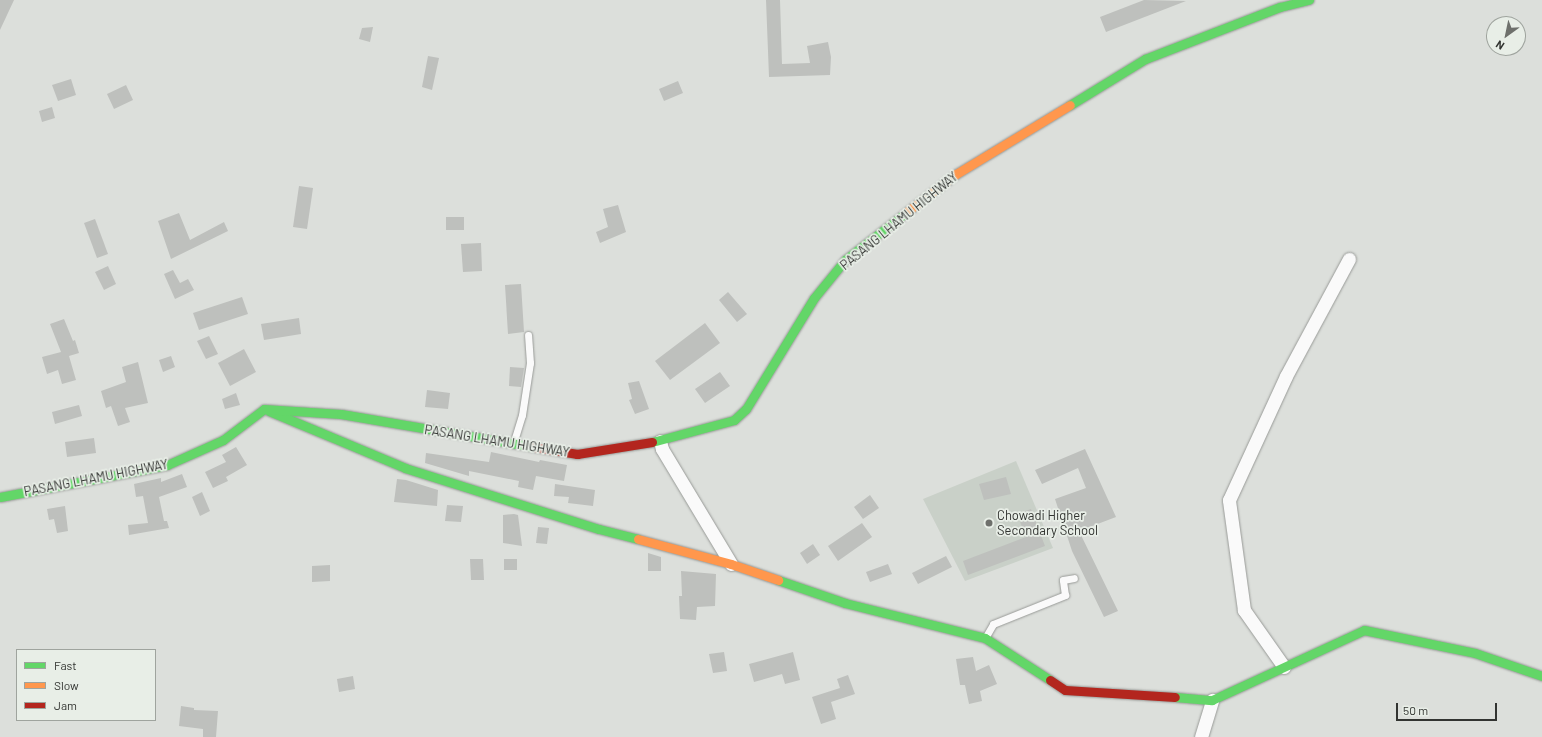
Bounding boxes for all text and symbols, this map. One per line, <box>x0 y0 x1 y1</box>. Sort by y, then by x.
north arrow <box>1486 16 1526 56</box>
text: N <box>1493 38 1506 53</box>
street label: PASANG LHAMU HIGHWAY <box>837 169 961 273</box>
street label: PASANG LHAMU HIGHWAY <box>423 422 571 460</box>
street label: PASANG LHAMU HIGHWAY <box>23 456 169 500</box>
place label: Chowadi Higher Secondary School <box>997 508 1098 539</box>
marker: Chowadi Higher Secondary School <box>984 518 994 528</box>
legend <box>16 649 156 721</box>
text: Fast <box>54 658 77 672</box>
text: Slow <box>54 678 79 692</box>
scale bar <box>1398 695 1499 721</box>
text: Jam <box>54 698 77 712</box>
text: 50 m <box>1403 703 1428 717</box>

